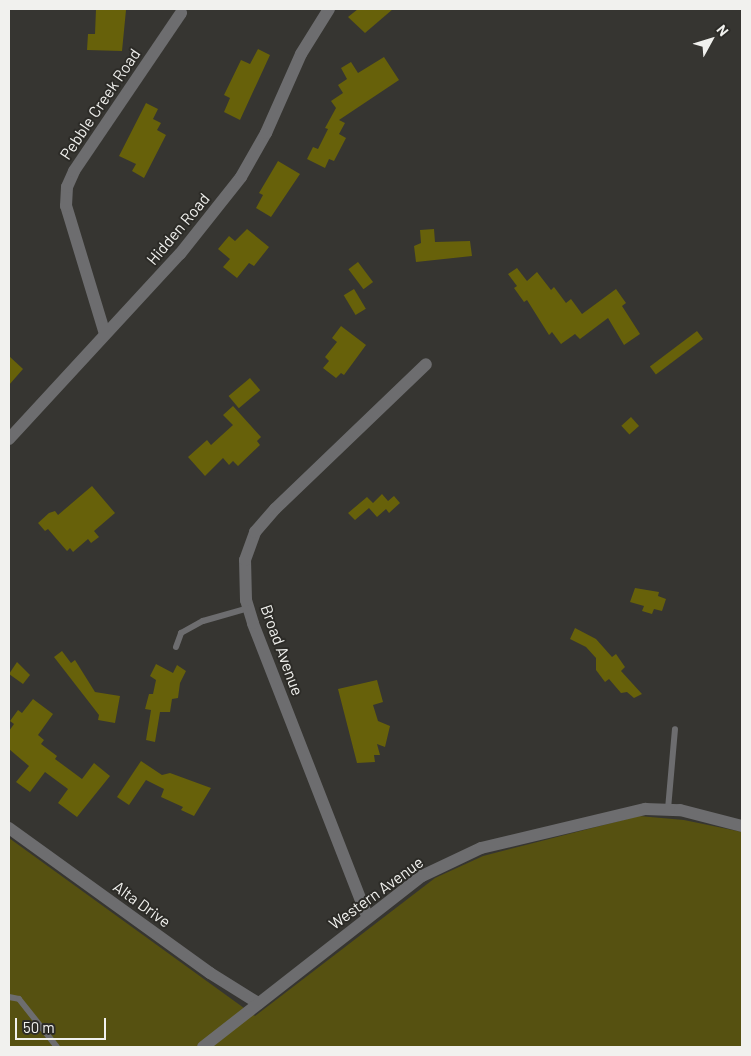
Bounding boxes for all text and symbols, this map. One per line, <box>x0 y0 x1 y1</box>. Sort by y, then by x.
north arrow <box>686 15 736 65</box>
text: N <box>714 21 733 39</box>
street label: Pebble Creek Road <box>56 45 144 163</box>
street label: Hidden Road <box>142 189 214 269</box>
street label: Broad Avenue <box>257 602 307 698</box>
street label: Western Avenue <box>325 852 427 934</box>
street label: Alta Drive <box>110 877 174 931</box>
scale bar <box>18 1008 109 1040</box>
text: 50 m <box>23 1018 55 1036</box>

